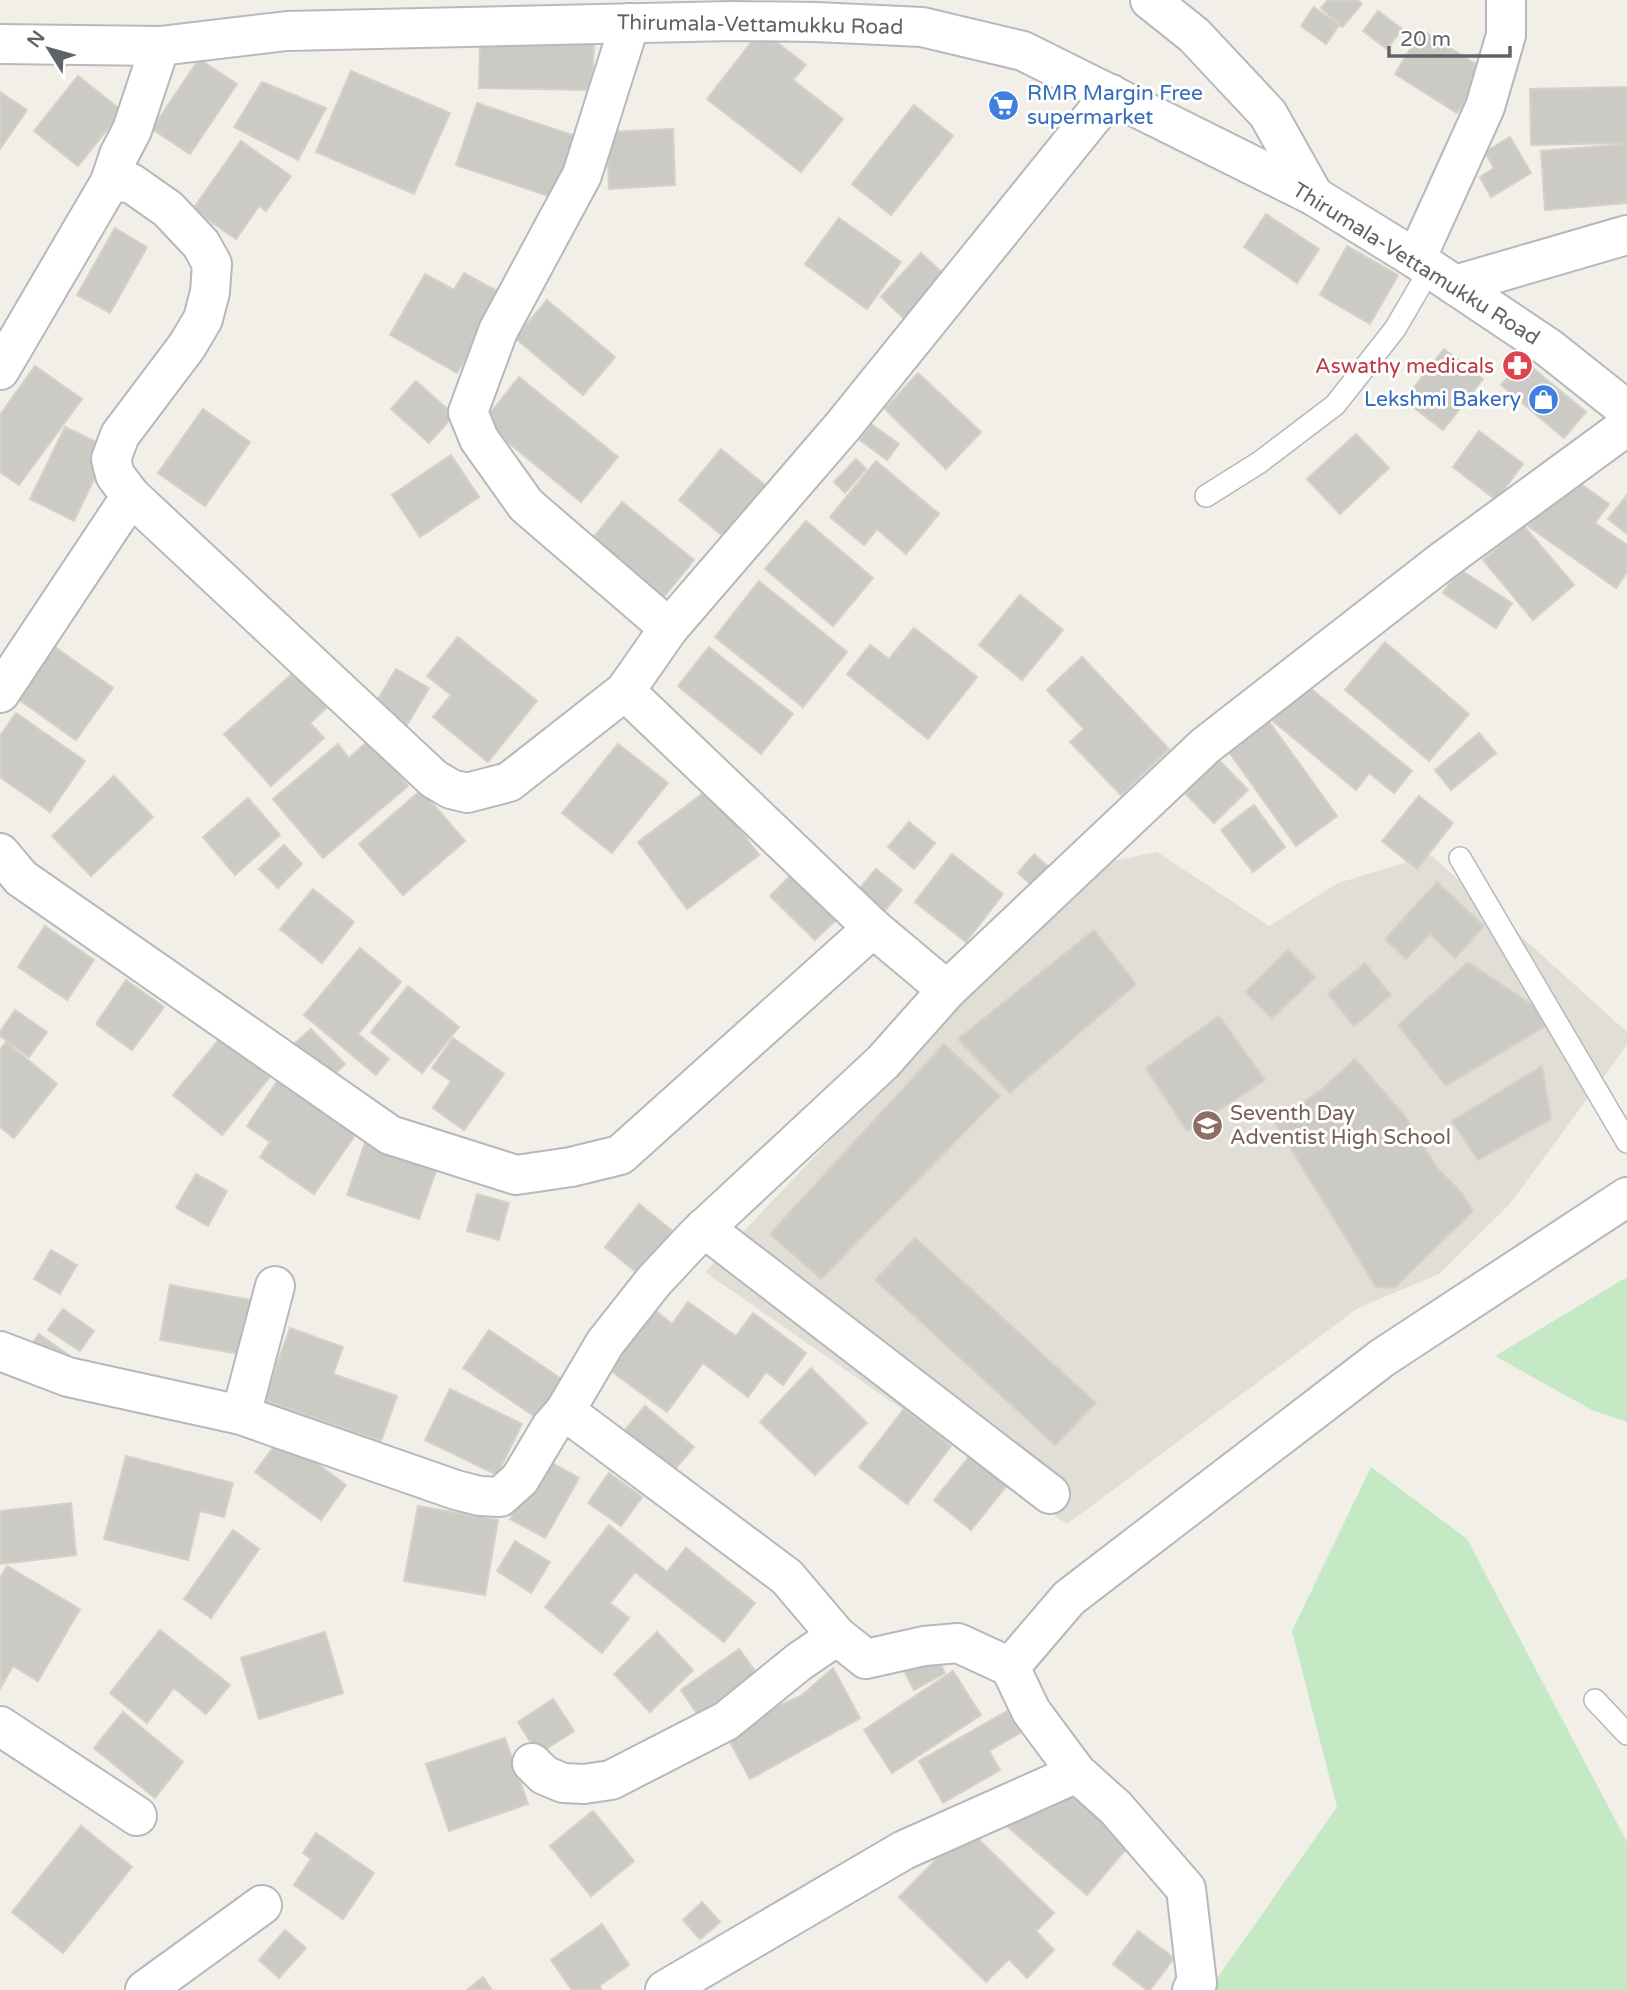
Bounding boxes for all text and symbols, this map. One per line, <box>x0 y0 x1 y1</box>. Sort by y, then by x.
street label: Thirumala-Vettamukku Road <box>617 10 903 40</box>
north arrow <box>14 14 84 84</box>
scale bar <box>1389 14 1510 58</box>
text: N <box>23 27 50 52</box>
text: 20 m <box>1400 27 1451 52</box>
place label: RMR Margin Free supermarket <box>1027 81 1203 130</box>
supermarket icon: RMR Margin Free supermarket <box>987 88 1021 122</box>
street label: Thirumala-Vettamukku Road <box>1288 177 1544 351</box>
pharmacy icon: Aswathy medicals <box>1500 349 1534 383</box>
place label: Aswathy medicals <box>1315 354 1494 379</box>
shop icon: Lekshmi Bakery <box>1527 382 1561 416</box>
place label: Lekshmi Bakery <box>1364 387 1521 412</box>
place label: Seventh Day Adventist High School <box>1230 1101 1451 1150</box>
school or university icon: Seventh Day Adventist High School <box>1190 1108 1224 1142</box>

